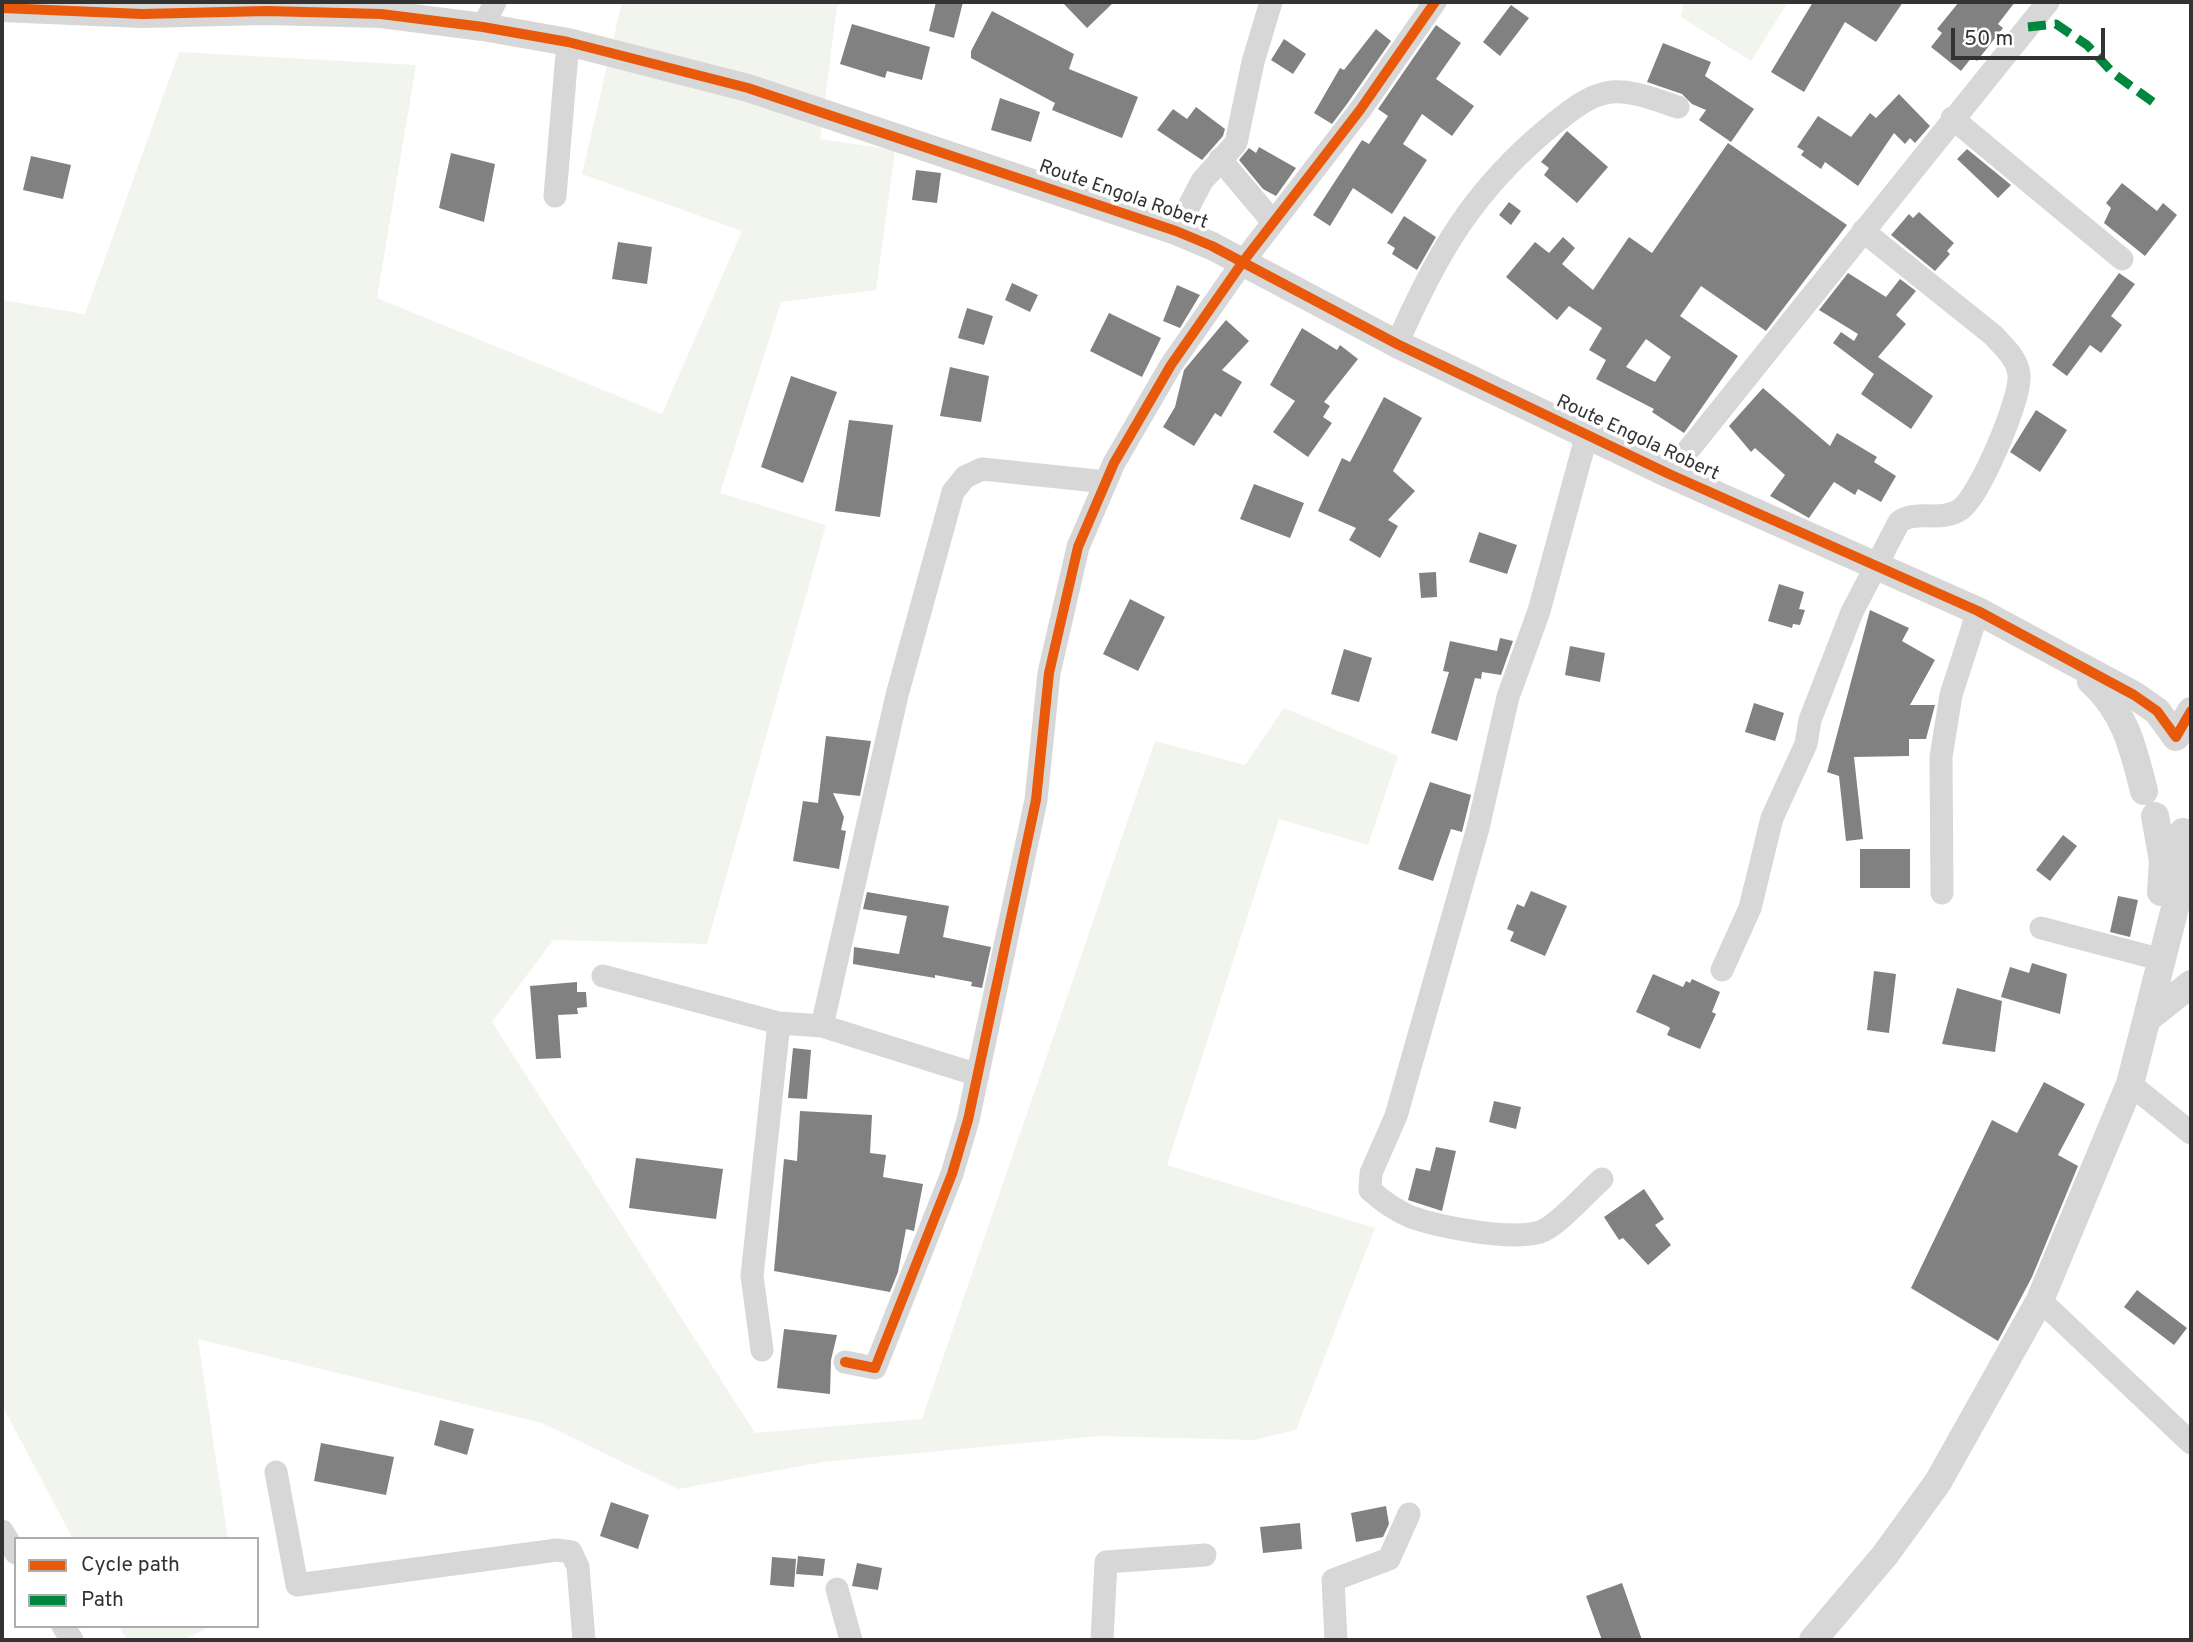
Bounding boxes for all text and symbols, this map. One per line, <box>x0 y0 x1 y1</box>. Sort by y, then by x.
scale bar <box>1955 14 2109 58</box>
text: 50 m <box>1964 26 2013 53</box>
street label: Route Engola Robert <box>1036 156 1210 236</box>
street label: Route Engola Robert <box>1552 391 1722 487</box>
legend <box>14 1537 259 1628</box>
text: Cycle path <box>81 1552 180 1579</box>
text: Path <box>81 1587 124 1614</box>

